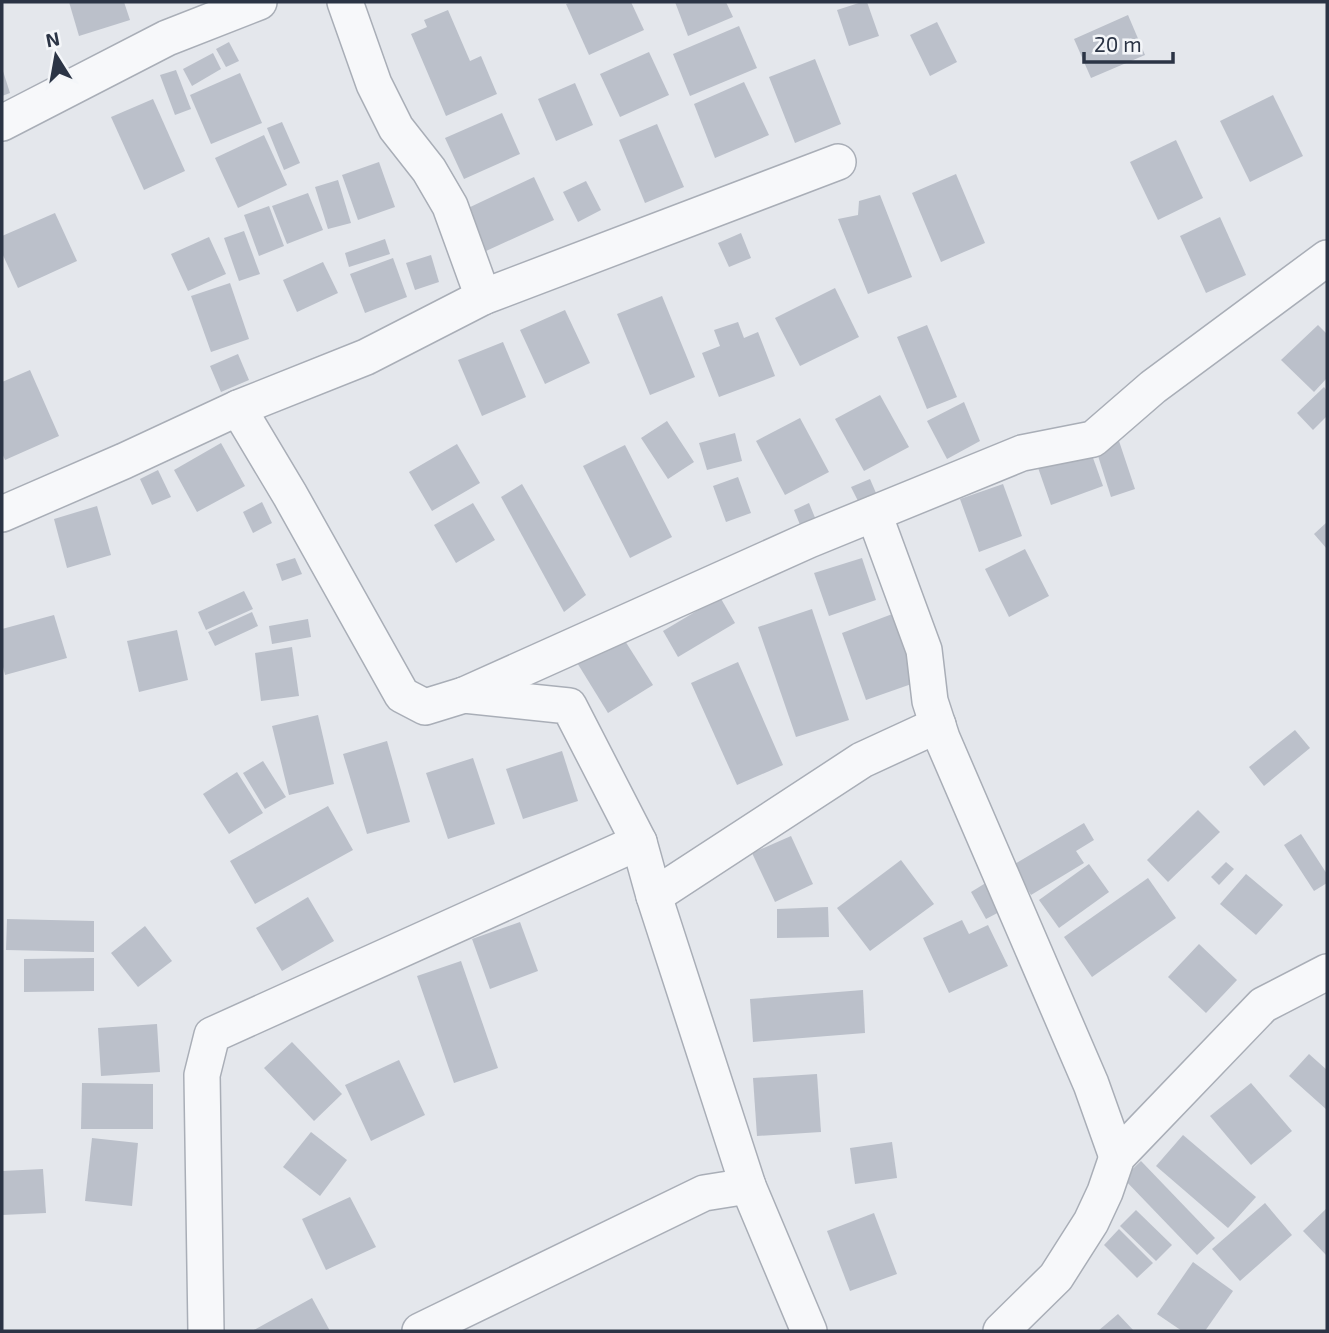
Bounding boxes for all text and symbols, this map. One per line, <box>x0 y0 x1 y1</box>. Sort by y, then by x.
north arrow <box>21 21 91 91</box>
scale bar <box>1084 21 1173 65</box>
text: N <box>44 26 62 51</box>
text: 20 m <box>1094 31 1142 56</box>

